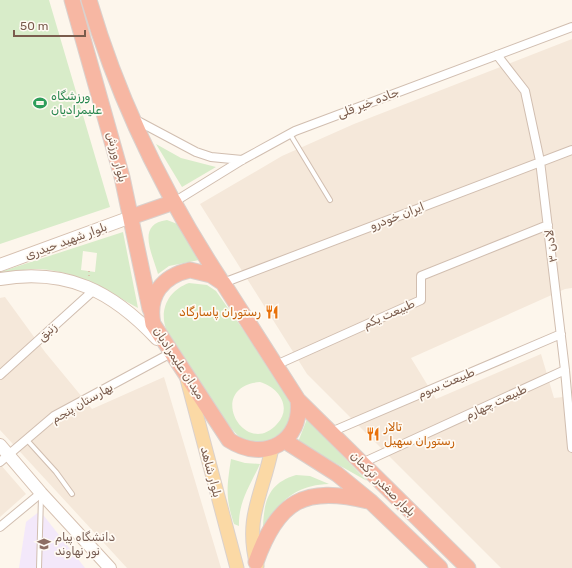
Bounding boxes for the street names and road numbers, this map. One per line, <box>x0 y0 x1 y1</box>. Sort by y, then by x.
street label: جاده خیر قلی <box>335 85 401 122</box>
street label: بلوار ورزش <box>103 130 130 184</box>
street label: ایران خودرو <box>368 199 426 234</box>
street label: بلوار شهید حیدری <box>23 220 109 263</box>
street label: لادن ۳ <box>542 229 560 263</box>
street label: طبیعت یکم <box>361 296 417 333</box>
street label: زنبق <box>35 320 60 345</box>
street label: میدان علیمرادیان <box>150 324 208 403</box>
street label: طبیعت سوم <box>415 365 477 403</box>
street label: بهارستان پنجم <box>49 380 116 427</box>
street label: طبیعت چهارم <box>463 382 530 424</box>
street label: بلوار شاهد <box>197 445 225 499</box>
street label: بلوار صفدر ترکمان <box>347 449 418 520</box>

